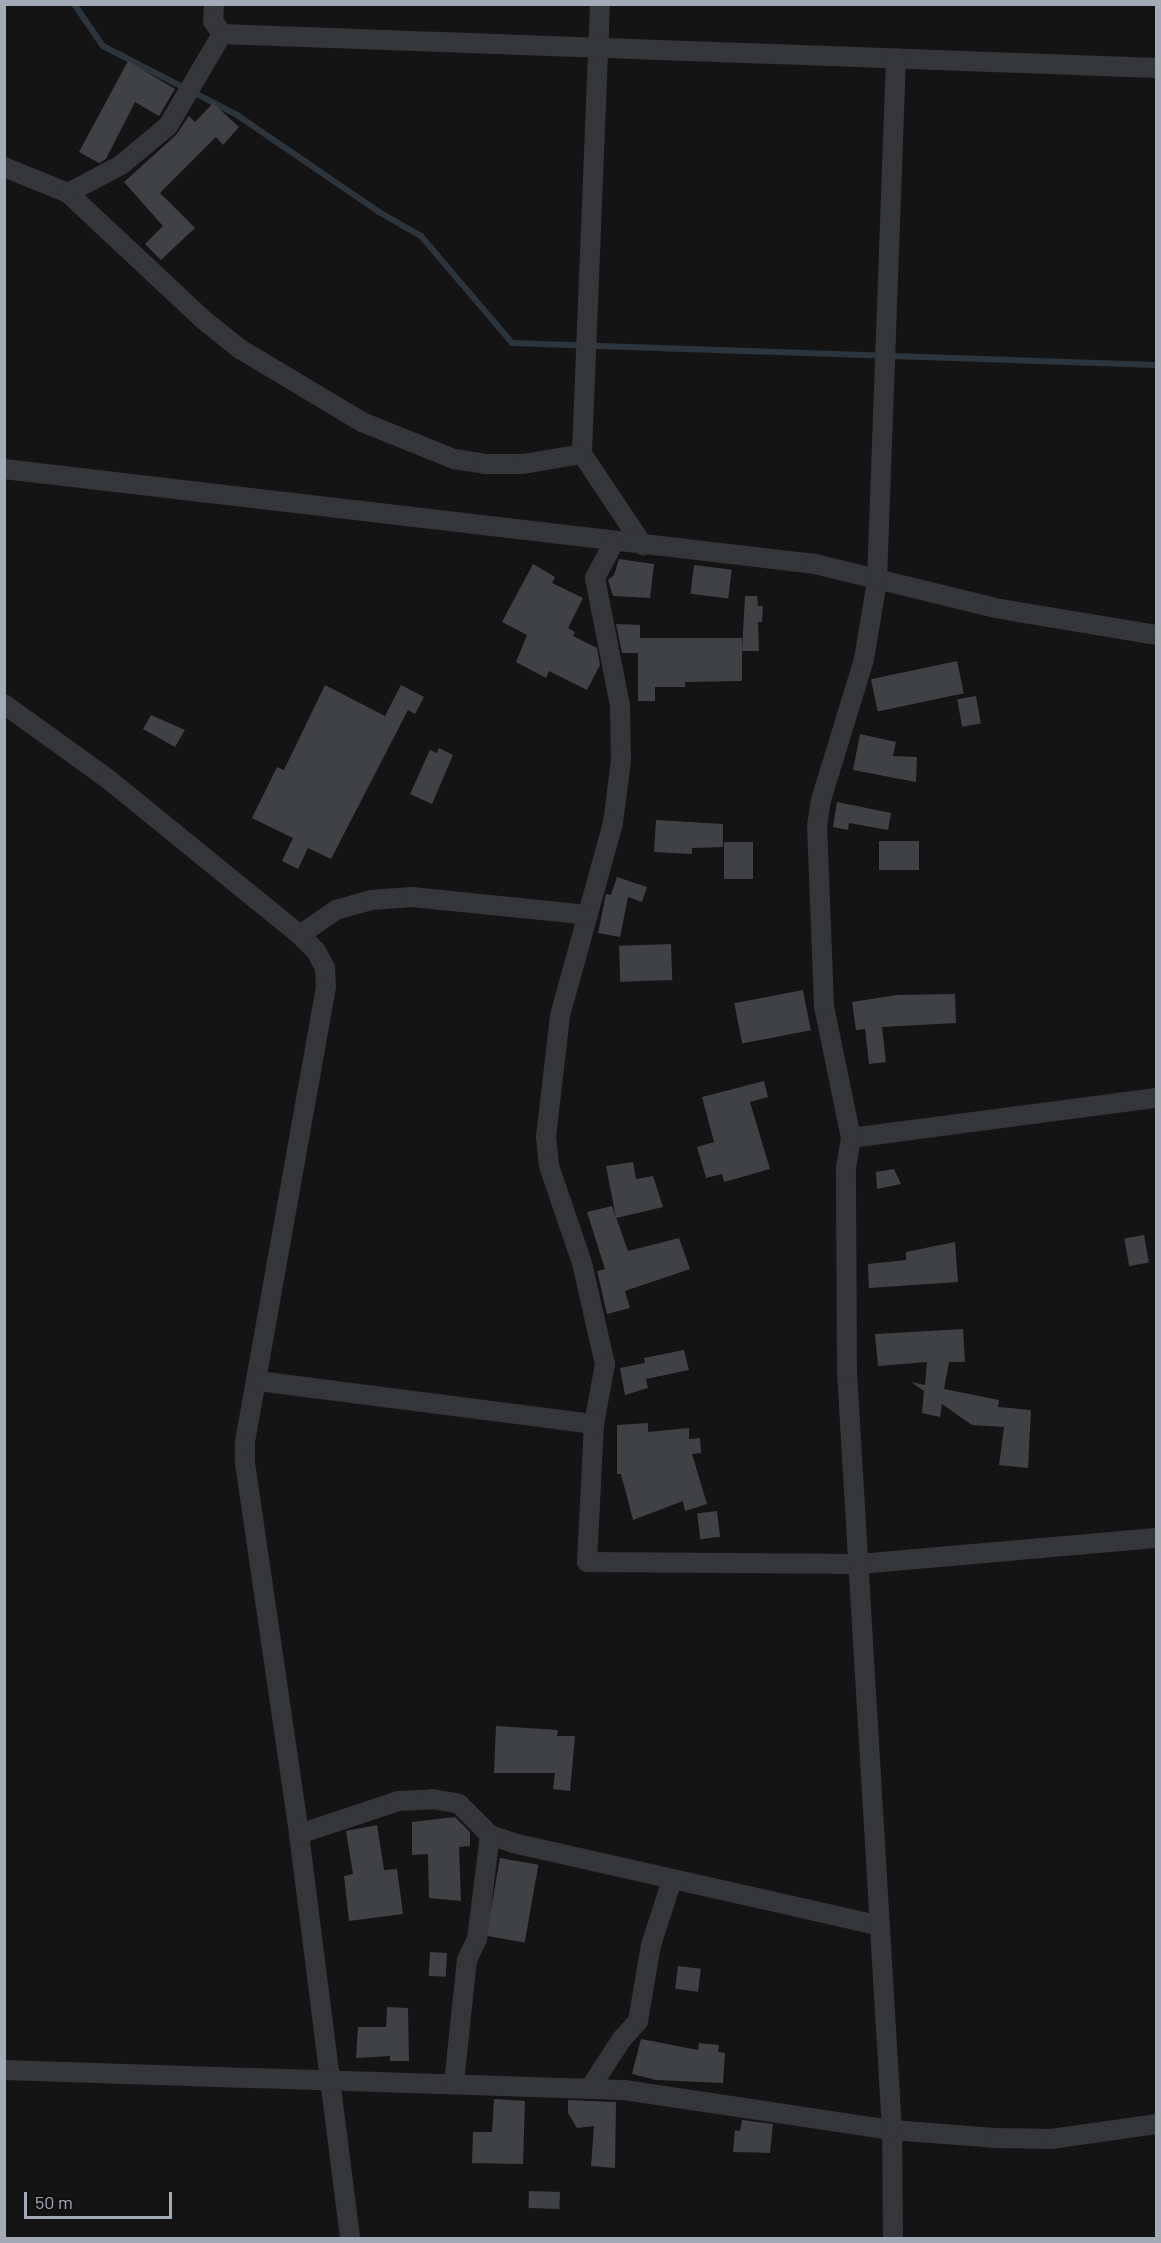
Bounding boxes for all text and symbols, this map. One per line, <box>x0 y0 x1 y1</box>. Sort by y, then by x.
scale bar <box>27 2180 176 2218</box>
text: 50 m <box>35 2191 73 2213</box>

